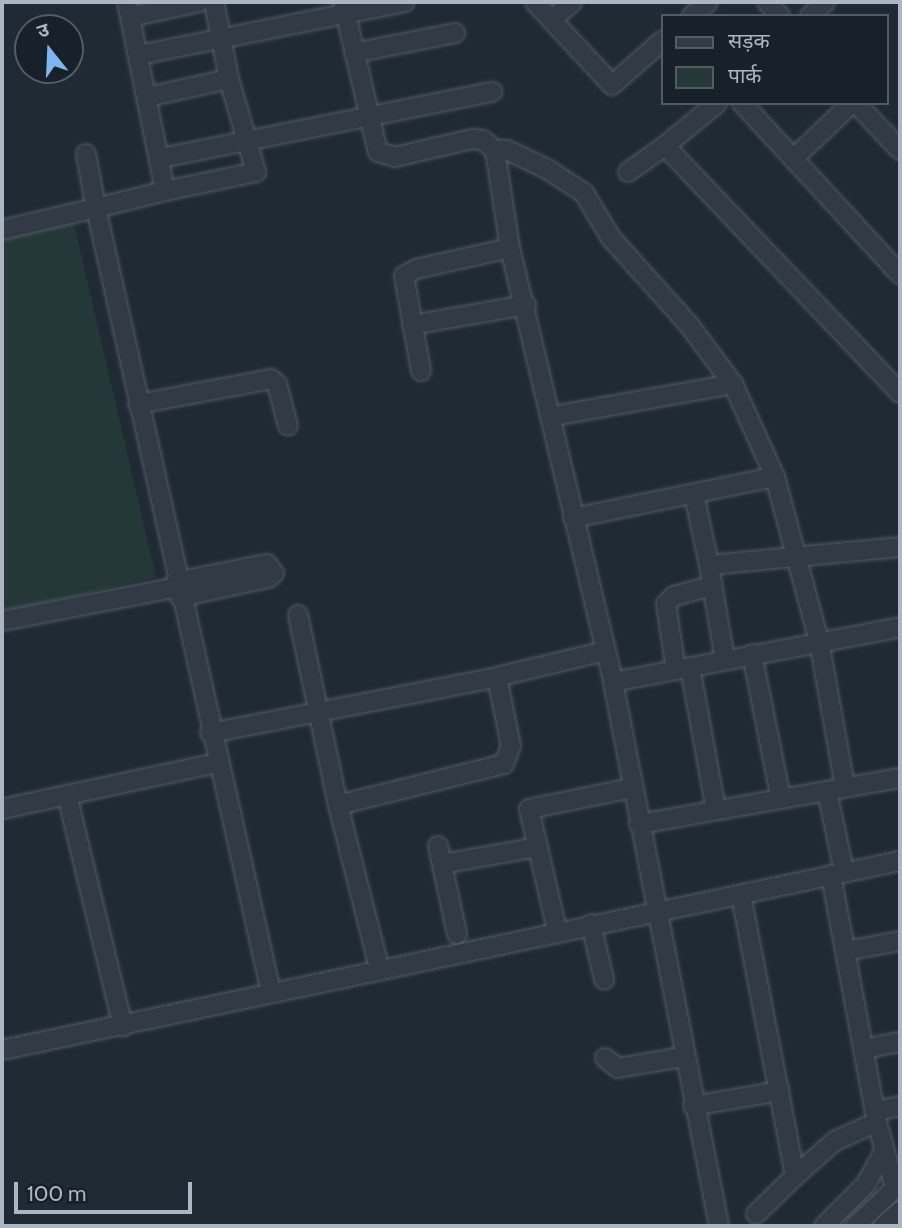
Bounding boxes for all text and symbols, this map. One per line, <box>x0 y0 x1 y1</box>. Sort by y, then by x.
north arrow <box>14 14 84 84</box>
legend <box>660 14 888 105</box>
text: उ <box>34 18 52 43</box>
text: सड़क <box>728 28 770 53</box>
text: पार्क <box>728 63 762 88</box>
scale bar <box>18 1168 196 1212</box>
text: 100 m <box>27 1181 86 1206</box>

